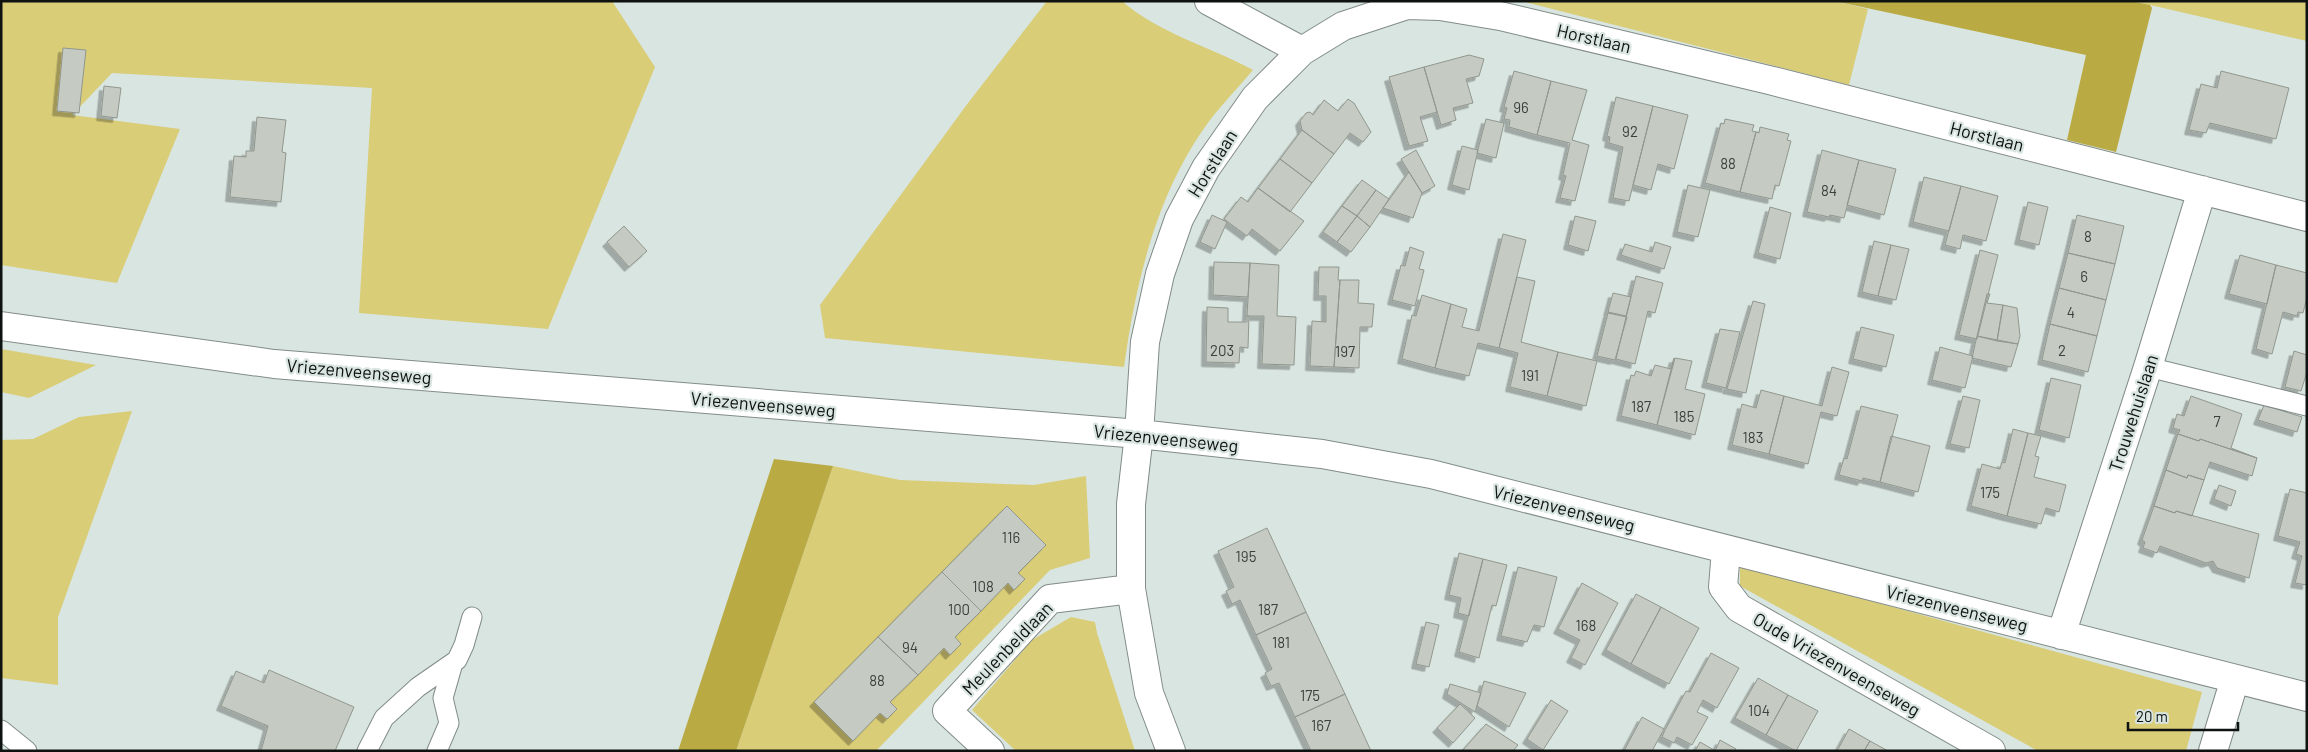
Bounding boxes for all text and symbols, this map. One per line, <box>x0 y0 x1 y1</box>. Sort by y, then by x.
street label: Horstlaan <box>1555 19 1633 57</box>
house number: 96 <box>1513 98 1529 116</box>
street label: Horstlaan <box>1948 116 2026 156</box>
house number: 92 <box>1622 122 1638 140</box>
street label: Horstlaan <box>1183 125 1241 201</box>
house number: 88 <box>1720 154 1736 172</box>
house number: 84 <box>1821 181 1837 199</box>
house number: 8 <box>2084 227 2092 245</box>
house number: 6 <box>2080 267 2088 285</box>
house number: 4 <box>2067 303 2075 321</box>
house number: 203 <box>1210 341 1234 359</box>
house number: 2 <box>2058 341 2066 359</box>
house number: 197 <box>1335 342 1355 360</box>
street label: Trouwehuislaan <box>2104 351 2162 475</box>
street label: Vriezenveenseweg <box>286 354 432 388</box>
house number: 191 <box>1521 366 1539 384</box>
street label: Vriezenveenseweg <box>690 387 836 421</box>
house number: 187 <box>1631 397 1651 415</box>
house number: 185 <box>1674 407 1694 425</box>
house number: 7 <box>2213 412 2221 430</box>
street label: Vriezenveenseweg <box>1093 419 1239 457</box>
house number: 183 <box>1743 428 1763 446</box>
street label: Vriezenveenseweg <box>1491 480 1637 536</box>
house number: 175 <box>1980 483 2000 501</box>
house number: 116 <box>1002 528 1020 546</box>
house number: 195 <box>1236 547 1256 565</box>
house number: 108 <box>972 577 994 595</box>
street label: Vriezenveenseweg <box>1884 580 2030 636</box>
street label: Meulenbeldlaan <box>957 597 1057 699</box>
house number: 100 <box>948 600 970 618</box>
house number: 187 <box>1258 600 1278 618</box>
street label: Oude Vriezenveenseweg <box>1750 607 1924 721</box>
house number: 168 <box>1576 616 1596 634</box>
house number: 181 <box>1272 633 1290 651</box>
house number: 94 <box>902 638 918 656</box>
house number: 88 <box>869 671 885 689</box>
house number: 175 <box>1300 686 1320 704</box>
scale bar <box>2128 700 2238 732</box>
house number: 104 <box>1748 701 1770 719</box>
text: 20 m <box>2136 707 2168 725</box>
house number: 167 <box>1311 716 1331 734</box>

